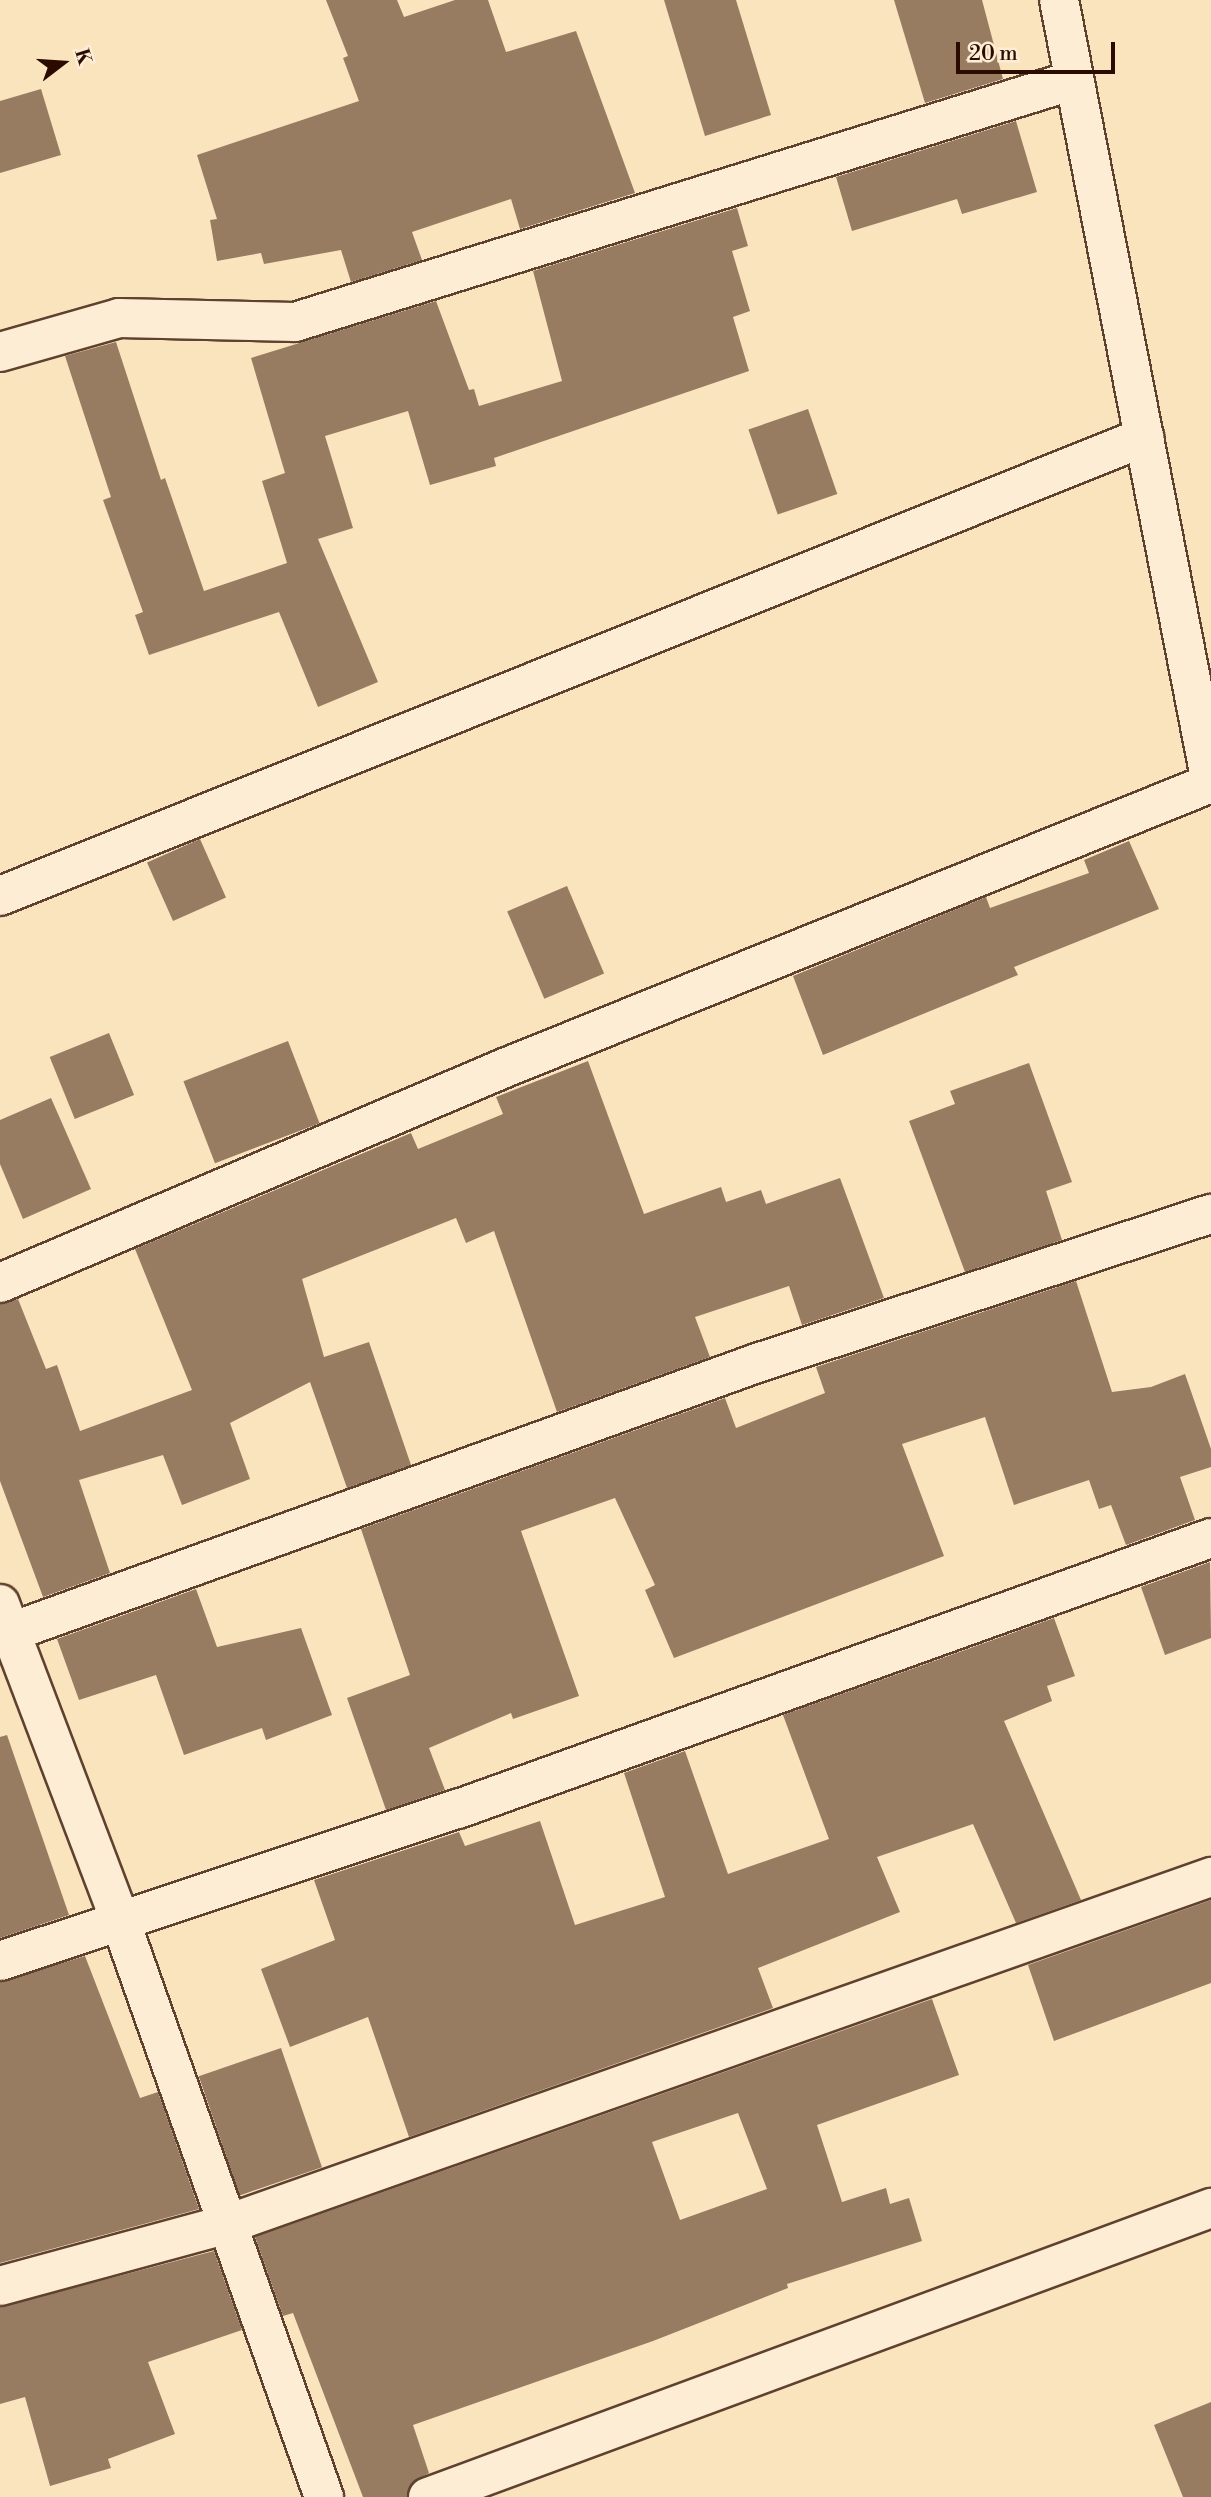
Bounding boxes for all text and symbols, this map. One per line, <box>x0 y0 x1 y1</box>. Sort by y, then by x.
north arrow <box>28 28 98 98</box>
scale bar <box>959 28 1118 72</box>
text: 20 m <box>969 41 1018 67</box>
text: K <box>69 46 97 68</box>

